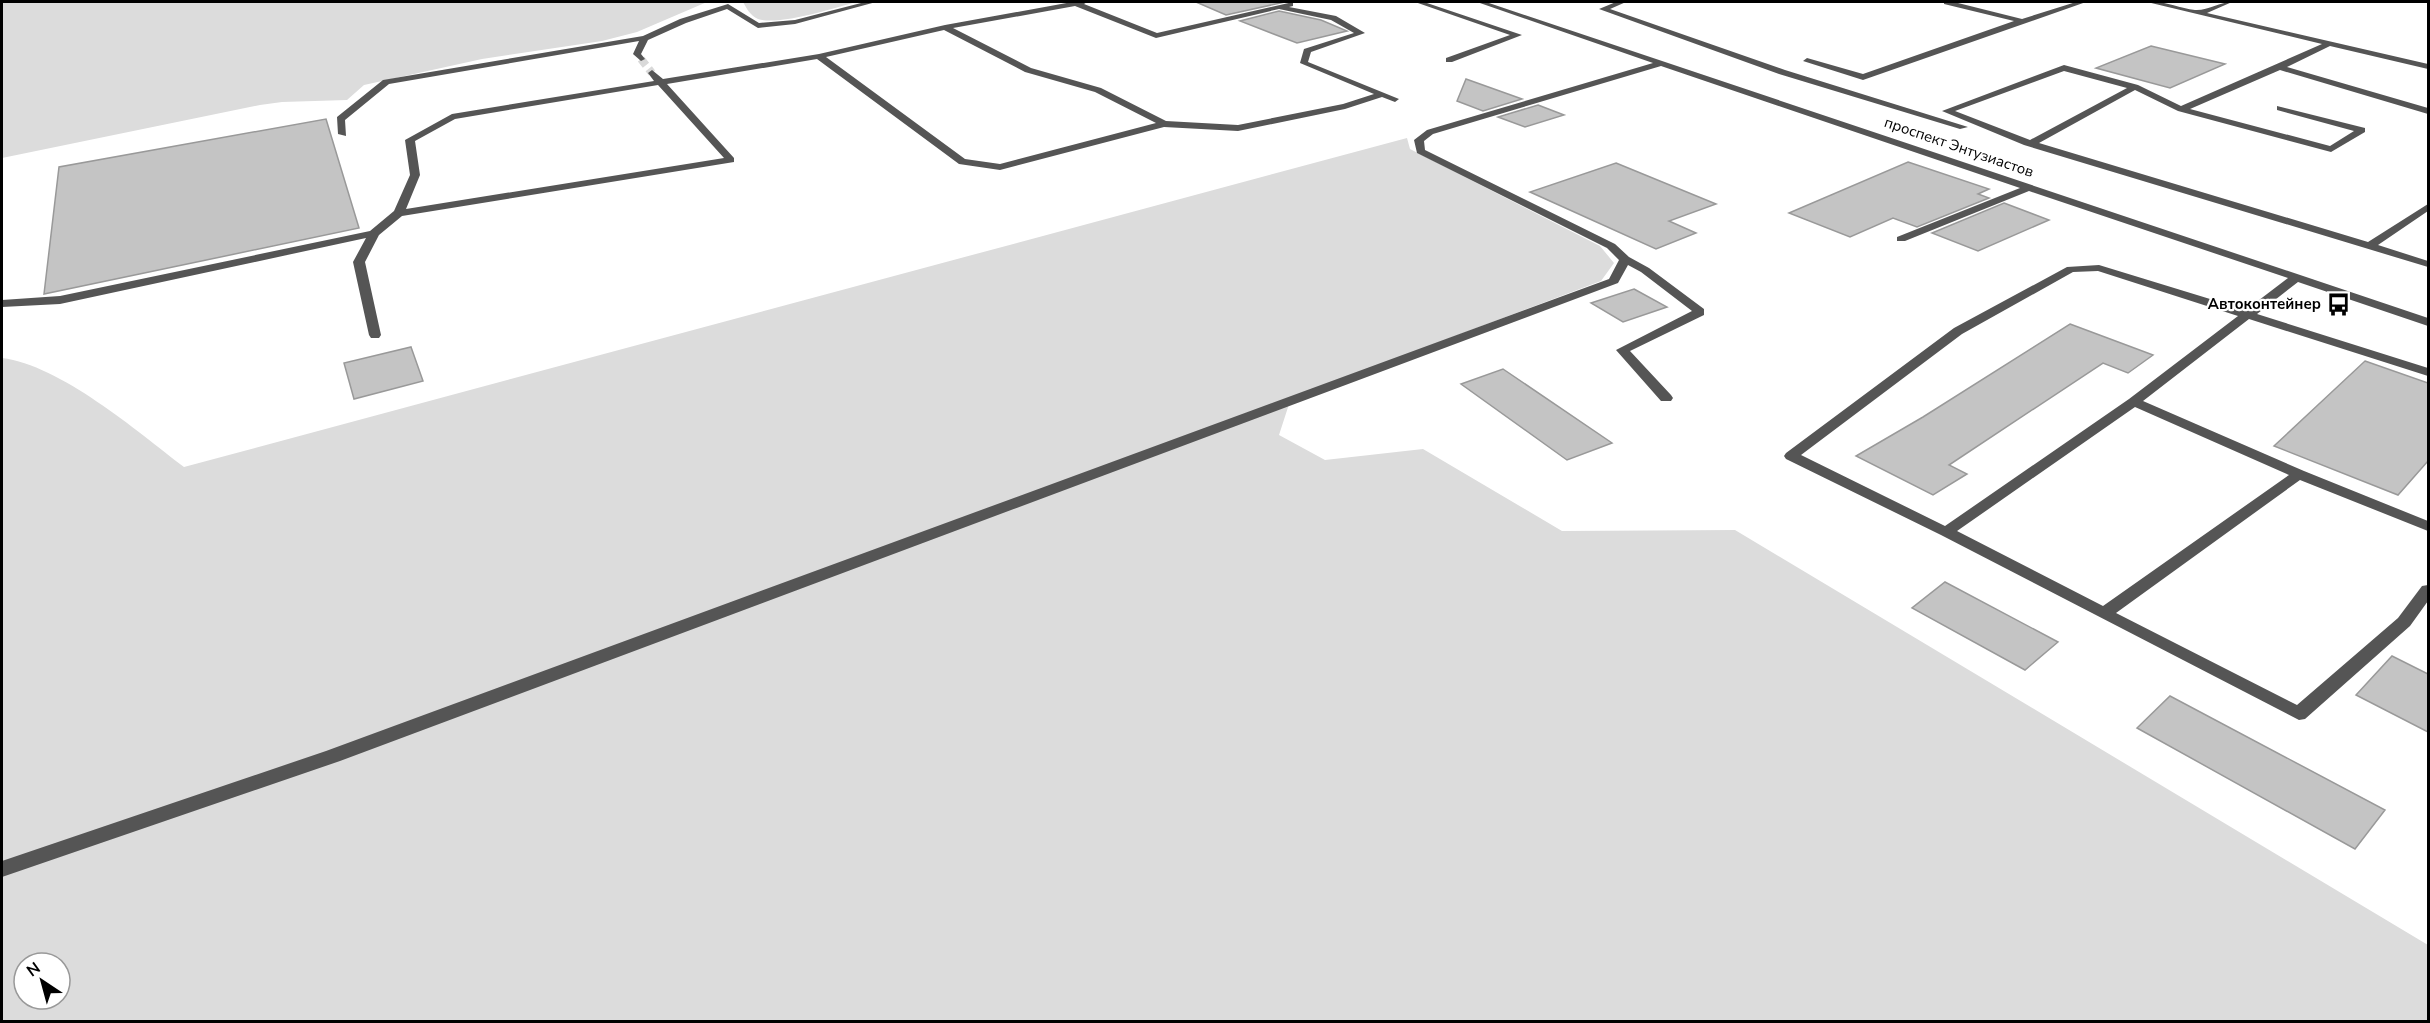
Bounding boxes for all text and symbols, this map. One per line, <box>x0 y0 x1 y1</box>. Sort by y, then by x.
street label: проспект Энтузиастов <box>1882 112 2036 182</box>
bus stop icon: Автоконтейнер <box>2326 291 2352 317</box>
place label: Автоконтейнер <box>2208 294 2321 314</box>
north arrow <box>12 951 72 1011</box>
text: N <box>22 957 45 982</box>

